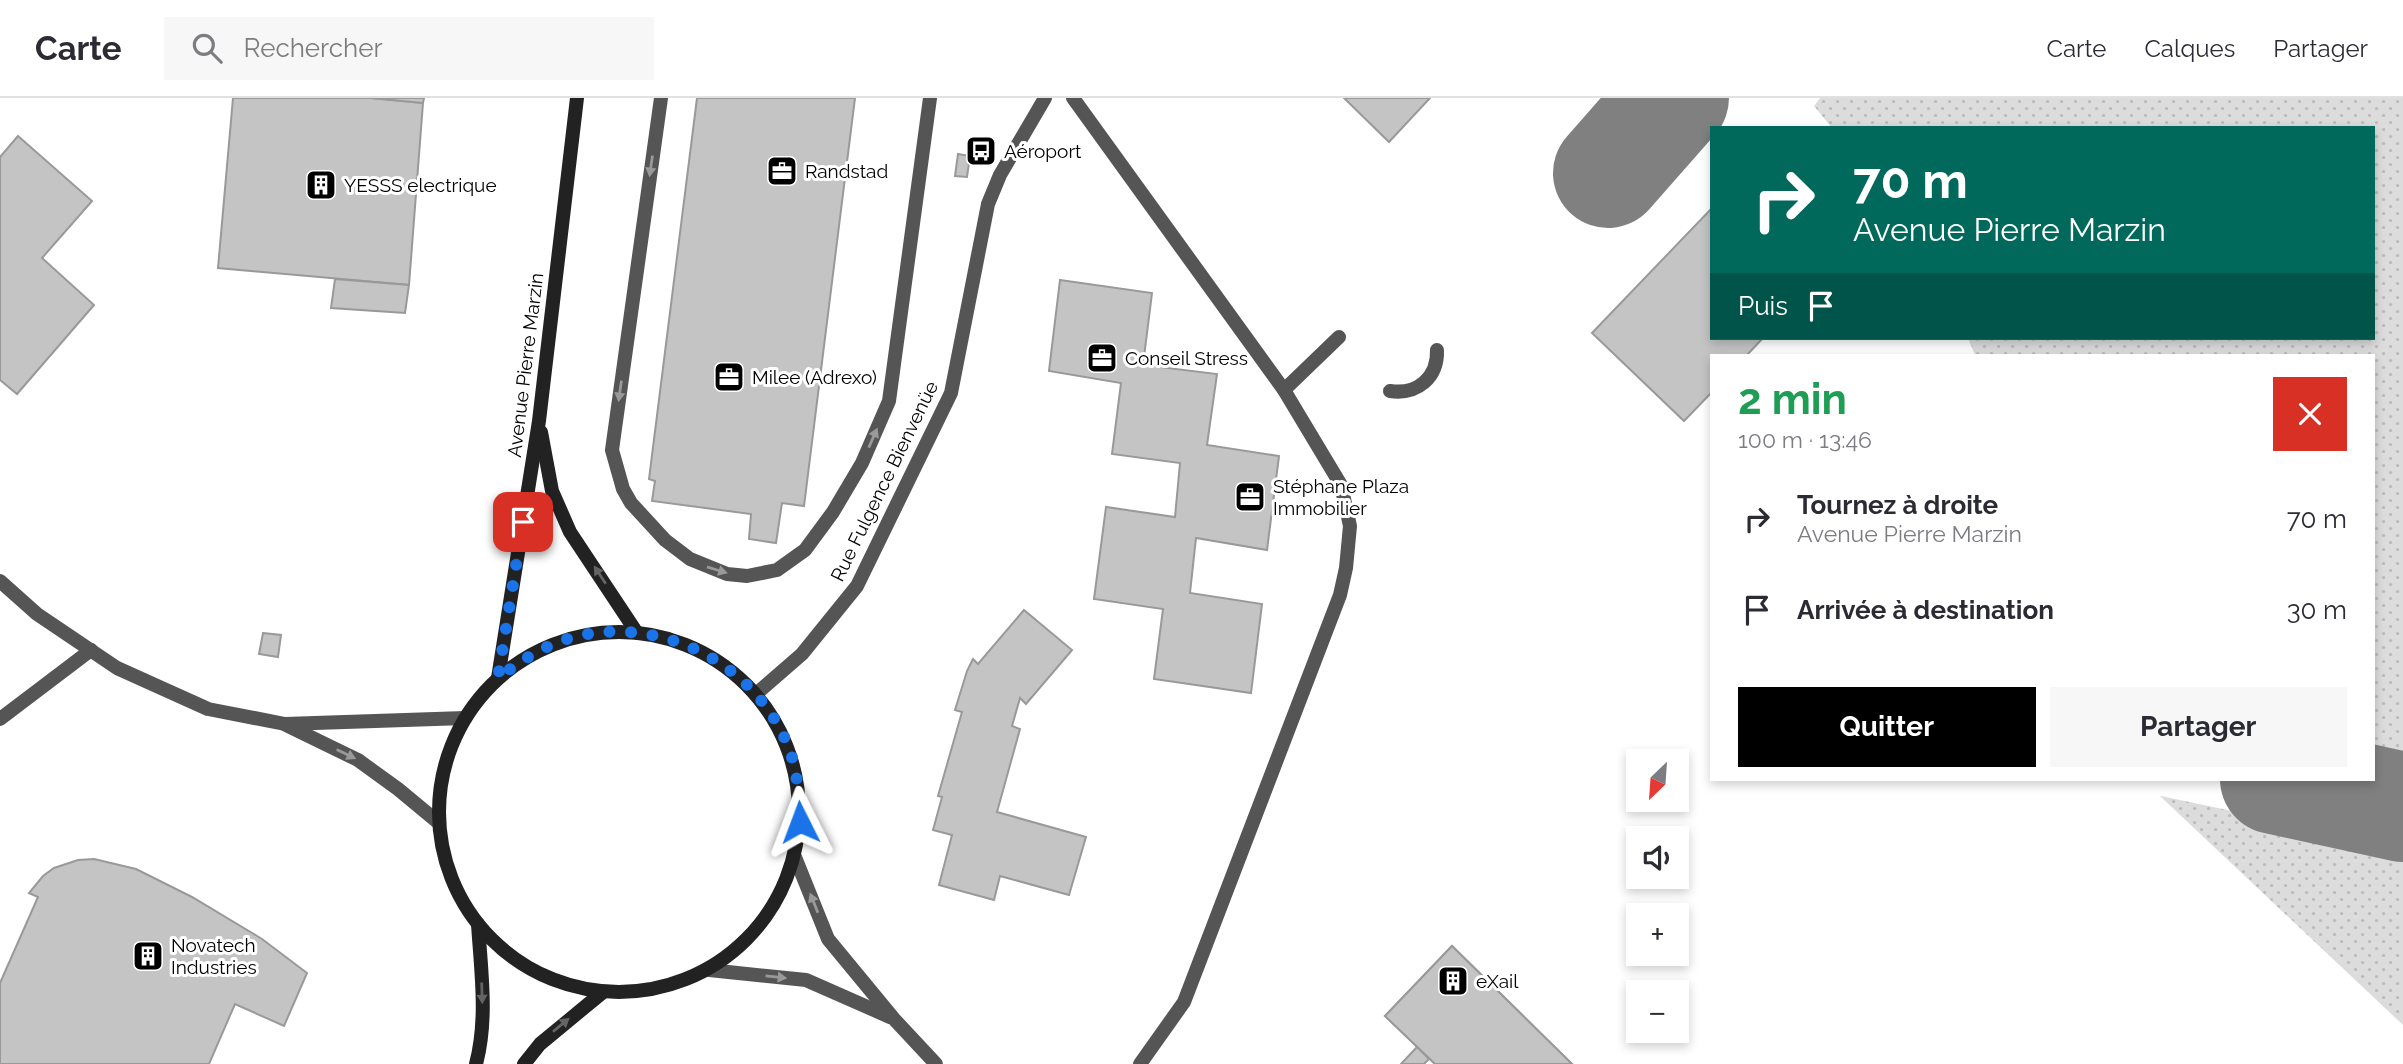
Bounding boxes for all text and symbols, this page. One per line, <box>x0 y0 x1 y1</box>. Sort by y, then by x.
search box <box>164 17 654 80</box>
text: Carte <box>35 29 122 68</box>
icon: search <box>188 29 226 67</box>
text: Rechercher <box>244 33 383 63</box>
text: Carte <box>2047 34 2106 63</box>
text: Calques <box>2144 34 2235 63</box>
text: Partager <box>2273 34 2368 63</box>
bus stop icon: Aéroport <box>964 134 998 168</box>
place label: Aéroport <box>1004 140 1082 162</box>
text: 70 m <box>1853 152 1968 209</box>
office icon: Randstad <box>765 154 799 188</box>
icon: right <box>1738 154 1829 245</box>
one-way arrow <box>646 155 657 177</box>
place label: Randstad <box>805 160 888 182</box>
building icon: YESSS electrique <box>304 168 338 202</box>
place label: YESSS electrique <box>344 174 497 196</box>
text: Avenue Pierre Marzin <box>1853 211 2166 248</box>
street label: Avenue Pierre Marzin <box>503 271 547 459</box>
icon: arrive <box>1802 287 1840 325</box>
text: Puis <box>1738 291 1788 321</box>
office icon: Conseil Stress <box>1085 341 1119 375</box>
place label: Conseil Stress <box>1125 347 1248 369</box>
office icon: Milee (Adrexo) <box>712 360 746 394</box>
place label: Milee (Adrexo) <box>752 366 877 388</box>
text: 2 min <box>1738 375 1847 424</box>
street label: Rue Fulgence Bienvenüe <box>826 377 942 585</box>
button: close <box>2273 377 2347 451</box>
one-way arrow <box>615 380 626 402</box>
text: 100 m · 13:46 <box>1738 426 1872 453</box>
one-way arrow <box>867 428 879 448</box>
place label: Stéphane Plaza Immobilier <box>1273 475 1409 519</box>
office icon: Stéphane Plaza Immobilier <box>1233 480 1267 514</box>
text: Tournez à droite <box>1797 490 1998 520</box>
pin <box>493 492 553 552</box>
icon: right <box>1738 500 1776 538</box>
icon: arrive <box>504 503 542 541</box>
text: 70 m <box>2287 504 2347 534</box>
text: Avenue Pierre Marzin <box>1797 520 2022 547</box>
one-way arrow <box>593 565 606 585</box>
one-way arrow <box>707 566 728 576</box>
icon: arrive <box>1738 591 1776 629</box>
text: Arrivée à destination <box>1797 595 2054 625</box>
text: 30 m <box>2287 595 2347 625</box>
button: Quitter <box>1738 687 2036 767</box>
button: Partager <box>2050 687 2347 767</box>
one-way arrow <box>336 748 356 760</box>
north arrow <box>1626 749 1689 812</box>
map controls <box>1626 749 1689 1043</box>
position arrow <box>763 785 837 859</box>
button: sound <box>1626 826 1689 889</box>
one-way arrow <box>808 893 819 914</box>
button: + <box>1626 903 1689 966</box>
place label: Novatech Industries <box>171 934 257 978</box>
building icon: Novatech Industries <box>131 939 165 973</box>
building icon: eXail <box>1436 964 1470 998</box>
place label: eXail <box>1476 970 1519 992</box>
one-way arrow <box>766 972 788 983</box>
button: − <box>1626 980 1689 1043</box>
one-way arrow <box>476 982 487 1004</box>
one-way arrow <box>552 1018 570 1033</box>

